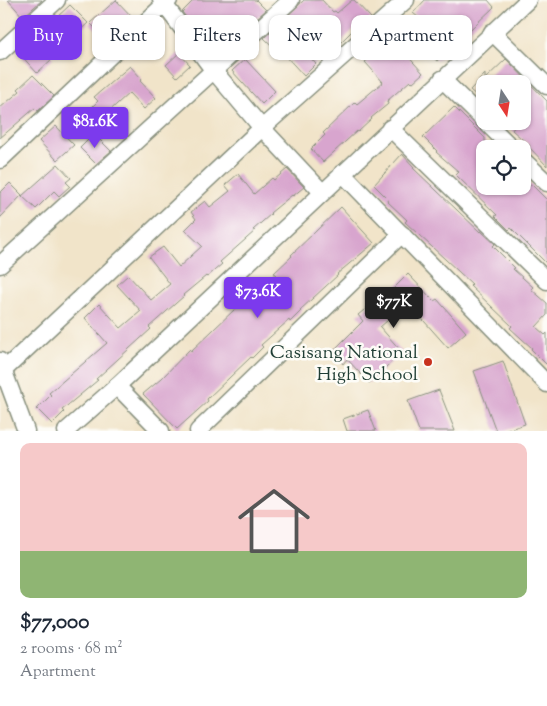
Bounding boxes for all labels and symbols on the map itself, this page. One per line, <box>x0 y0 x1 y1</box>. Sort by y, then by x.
north arrow <box>476 75 531 130</box>
pin: $81.6K <box>54 106 136 149</box>
pin: $73.6K <box>217 276 299 319</box>
pin: $77K <box>364 286 424 329</box>
place label: Casisang National High School <box>270 340 418 389</box>
marker: Casisang National High School <box>422 356 434 368</box>

